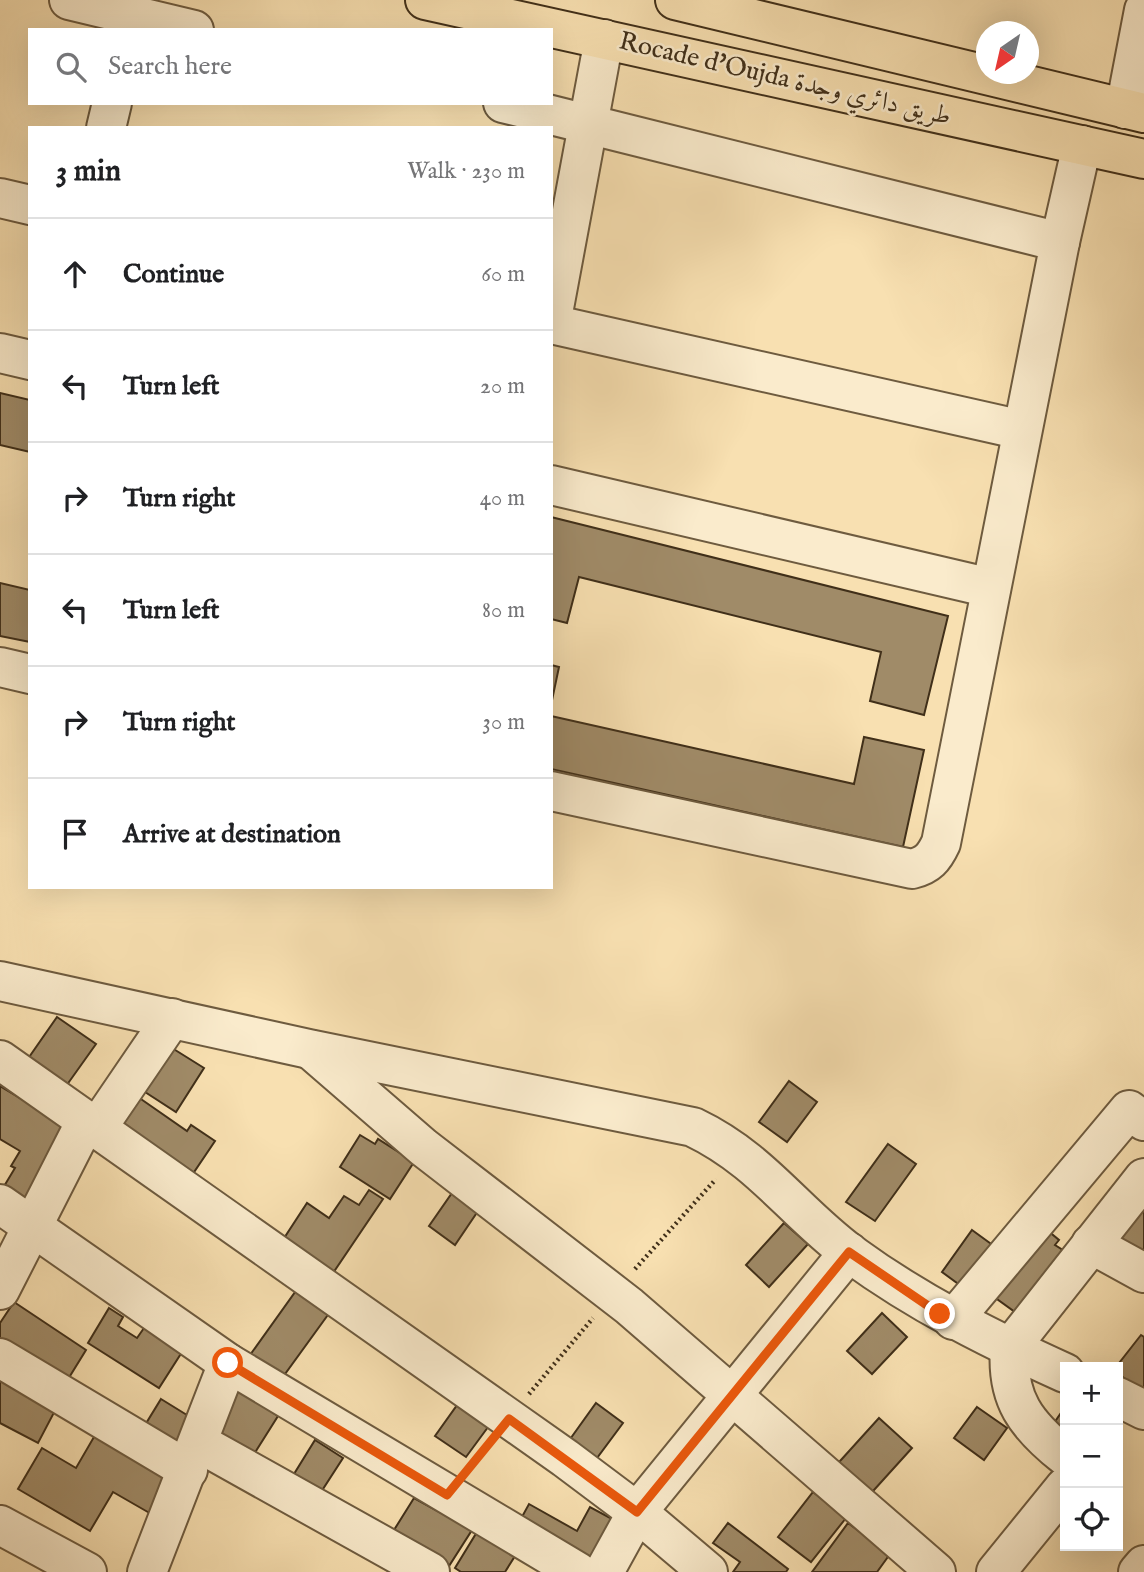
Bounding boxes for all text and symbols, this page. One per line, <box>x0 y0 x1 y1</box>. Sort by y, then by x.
north arrow <box>976 21 1039 84</box>
street label: Rocade d'Oujda طريق دائري وجدة <box>615 25 954 136</box>
search box <box>28 28 553 105</box>
icon: search <box>52 48 90 86</box>
text: Search here <box>108 50 232 83</box>
text: 3 min <box>56 153 121 191</box>
text: Walk · 230 m <box>407 157 525 186</box>
icon: ahead <box>56 255 94 293</box>
text: Continue <box>123 258 224 291</box>
text: 60 m <box>481 260 525 289</box>
icon: left <box>56 367 94 405</box>
text: Turn left <box>123 370 220 403</box>
text: 20 m <box>480 372 525 401</box>
icon: right <box>56 479 94 517</box>
text: Turn right <box>123 482 236 515</box>
text: 40 m <box>480 484 525 513</box>
icon: left <box>56 591 94 629</box>
text: Turn left <box>123 594 220 627</box>
text: 80 m <box>482 596 525 625</box>
icon: right <box>56 703 94 741</box>
text: Turn right <box>123 706 236 739</box>
text: 30 m <box>482 708 525 737</box>
icon: arrive <box>56 815 94 853</box>
text: Arrive at destination <box>123 818 341 851</box>
route end <box>924 1298 955 1329</box>
route start <box>212 1347 243 1378</box>
map controls <box>1060 1362 1123 1551</box>
button: + <box>1060 1362 1123 1425</box>
button: − <box>1060 1425 1123 1488</box>
button: locate <box>1060 1488 1123 1551</box>

